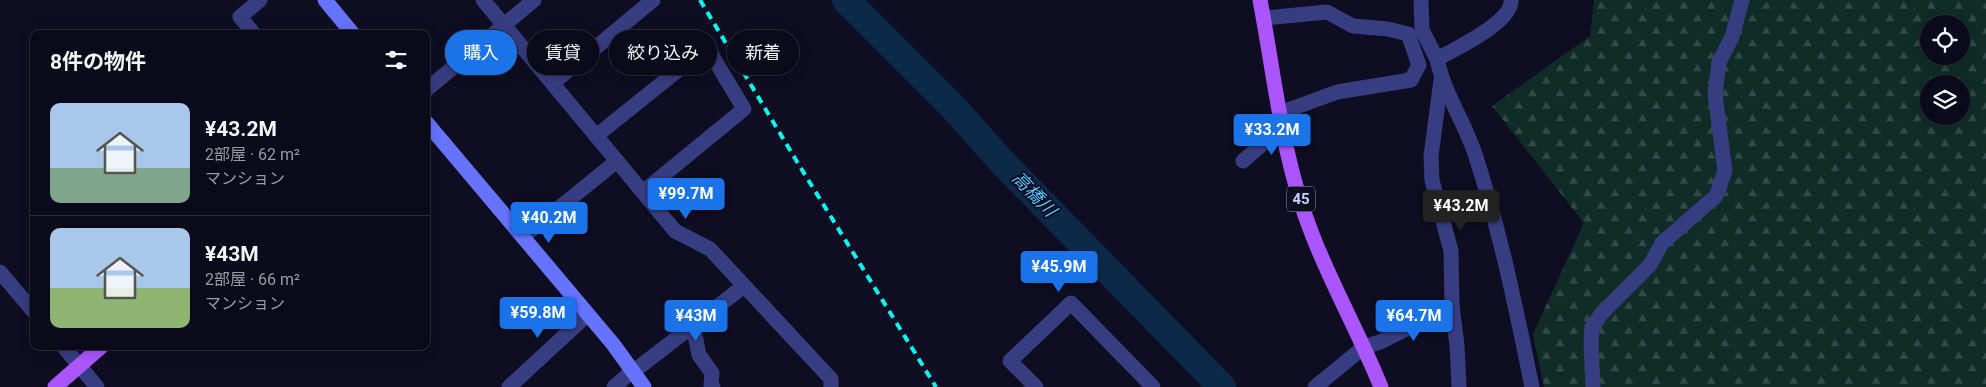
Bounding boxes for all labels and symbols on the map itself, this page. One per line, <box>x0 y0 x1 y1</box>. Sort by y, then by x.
pin: ¥33.2M <box>1231 114 1313 156</box>
water label: 高橋川 <box>1008 167 1062 222</box>
pin: ¥99.7M <box>645 178 727 220</box>
road number: 45 <box>1287 186 1315 212</box>
pin: ¥43.2M <box>1420 190 1502 232</box>
pin: ¥40.2M <box>508 202 590 244</box>
pin: ¥45.9M <box>1018 250 1100 293</box>
pin: ¥59.8M <box>497 296 579 339</box>
pin: ¥43M <box>666 300 726 342</box>
pin: ¥64.7M <box>1373 300 1455 342</box>

